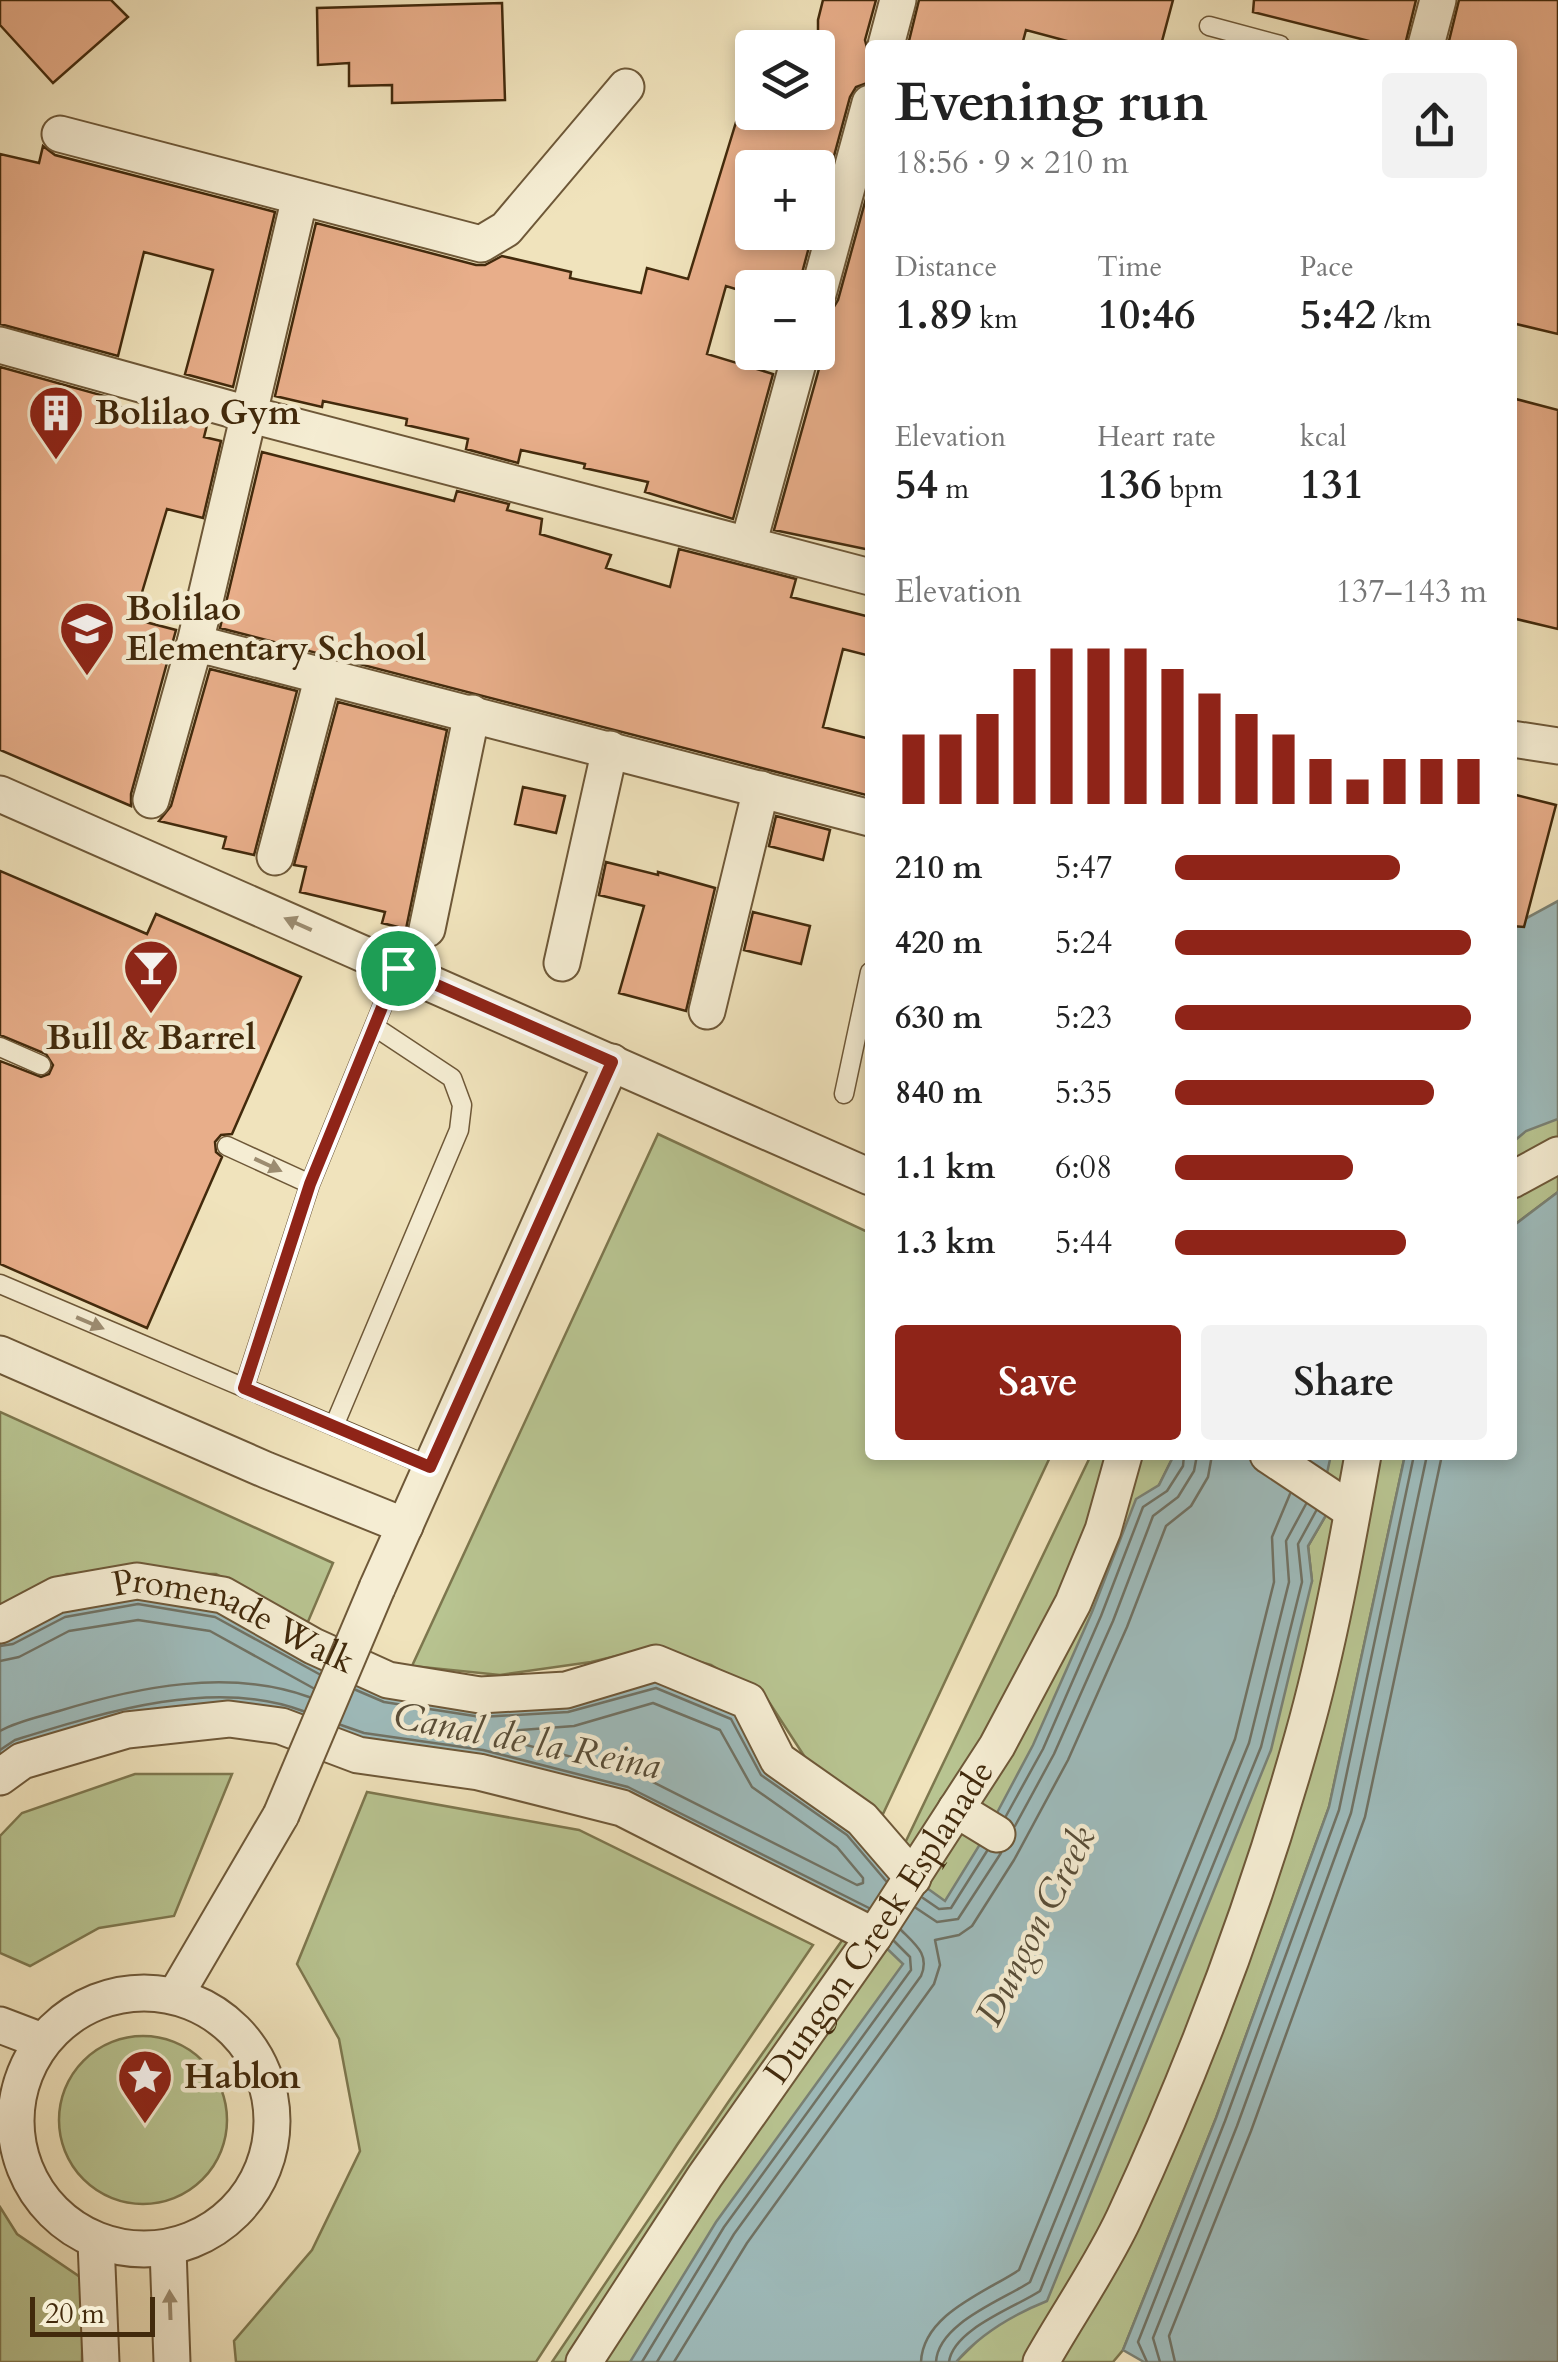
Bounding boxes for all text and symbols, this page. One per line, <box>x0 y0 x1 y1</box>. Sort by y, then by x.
map controls <box>735 30 835 370</box>
button: layers <box>735 30 835 130</box>
text: Evening run <box>895 66 1208 140</box>
button: share <box>1382 73 1487 178</box>
text: 18:56 · 9 × 210 m <box>895 141 1129 185</box>
button: + <box>735 150 835 250</box>
text: Distance <box>895 248 997 286</box>
text: Time <box>1097 248 1162 286</box>
text: Pace <box>1300 248 1354 286</box>
button: − <box>735 270 835 370</box>
text: 1.89 <box>895 286 972 343</box>
text: 10:46 <box>1097 286 1196 343</box>
text: 5:42 <box>1300 286 1376 343</box>
text: km <box>972 300 1018 338</box>
text: /km <box>1376 300 1432 338</box>
building icon: Bolilao Gym <box>26 383 86 462</box>
place label: Bolilao Gym <box>95 389 301 437</box>
text: Elevation <box>895 418 1006 456</box>
text: Heart rate <box>1097 418 1216 456</box>
text: kcal <box>1300 418 1347 456</box>
text: 54 <box>895 456 938 513</box>
text: 136 <box>1097 456 1162 513</box>
text: 131 <box>1300 456 1364 513</box>
text: m <box>938 470 969 508</box>
text: bpm <box>1162 470 1223 508</box>
text: Elevation <box>895 570 1022 614</box>
text: 137–143 m <box>1335 570 1487 614</box>
place label: Bolilao Elementary School <box>126 585 426 673</box>
school or university icon: Bolilao Elementary School <box>57 599 117 678</box>
text: 210 m <box>895 846 982 890</box>
text: 5:47 <box>1055 846 1112 890</box>
one-way arrow <box>283 916 313 932</box>
text: 420 m <box>895 921 982 965</box>
text: 5:24 <box>1055 921 1112 965</box>
pin <box>356 926 441 1011</box>
bar icon: Bull & Barrel <box>121 937 181 1016</box>
icon: arrive <box>371 941 426 996</box>
text: 630 m <box>895 996 982 1040</box>
text: 5:23 <box>1055 996 1112 1040</box>
place label: Bull & Barrel <box>46 1014 256 1062</box>
text: 840 m <box>895 1071 982 1115</box>
text: 5:35 <box>1055 1071 1112 1115</box>
text: 1.1 km <box>895 1146 995 1190</box>
text: 6:08 <box>1055 1146 1112 1190</box>
one-way arrow <box>254 1156 283 1173</box>
text: 1.3 km <box>895 1221 995 1265</box>
text: 5:44 <box>1055 1221 1112 1265</box>
one-way arrow <box>75 1315 105 1331</box>
button: Save <box>895 1325 1181 1440</box>
button: Share <box>1201 1325 1487 1440</box>
street label: Promenade Walk <box>108 1557 362 1686</box>
water label: Canal de la Reina <box>389 1690 665 1792</box>
street label: Dungon Creek Esplanade <box>753 1751 1005 2093</box>
water label: Dungon Creek <box>964 1817 1109 2035</box>
place icon: Hablon <box>115 2047 175 2126</box>
place label: Hablon <box>184 2053 301 2101</box>
one-way arrow <box>161 2289 177 2321</box>
scale bar <box>30 2292 155 2336</box>
text: 20 m <box>45 2295 105 2333</box>

